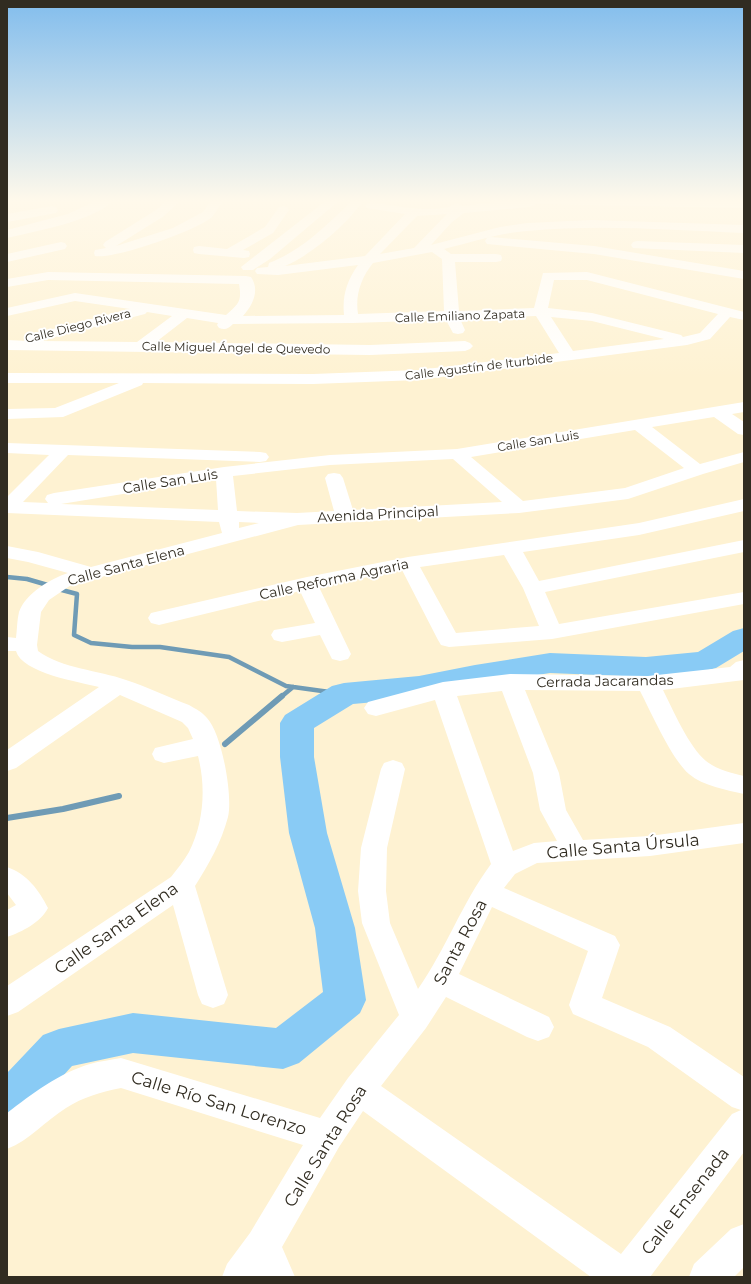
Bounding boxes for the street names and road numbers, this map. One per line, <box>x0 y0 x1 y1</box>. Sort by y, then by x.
street label: Calle Diego Rivera <box>23 305 132 346</box>
street label: Calle Emiliano Zapata <box>395 306 525 325</box>
street label: Calle Miguel Ángel de Quevedo <box>142 338 330 357</box>
street label: Calle Agustín de Iturbide <box>404 350 554 383</box>
street label: Calle San Luis <box>496 427 580 454</box>
street label: Calle San Luis <box>121 465 219 497</box>
street label: Avenida Principal <box>317 502 439 526</box>
street label: Calle Santa Elena <box>65 541 187 589</box>
street label: Calle Reforma Agraria <box>258 554 410 604</box>
street label: Cerrada Jacarandas <box>536 671 674 691</box>
street label: Calle Santa Úrsula <box>546 829 700 863</box>
street label: Calle Santa Elena <box>50 878 182 978</box>
street label: Santa Rosa <box>429 896 491 988</box>
street label: Calle Río San Lorenzo <box>129 1067 309 1139</box>
street label: Calle Santa Rosa <box>279 1081 371 1211</box>
street label: Calle Ensenada <box>637 1143 733 1259</box>

